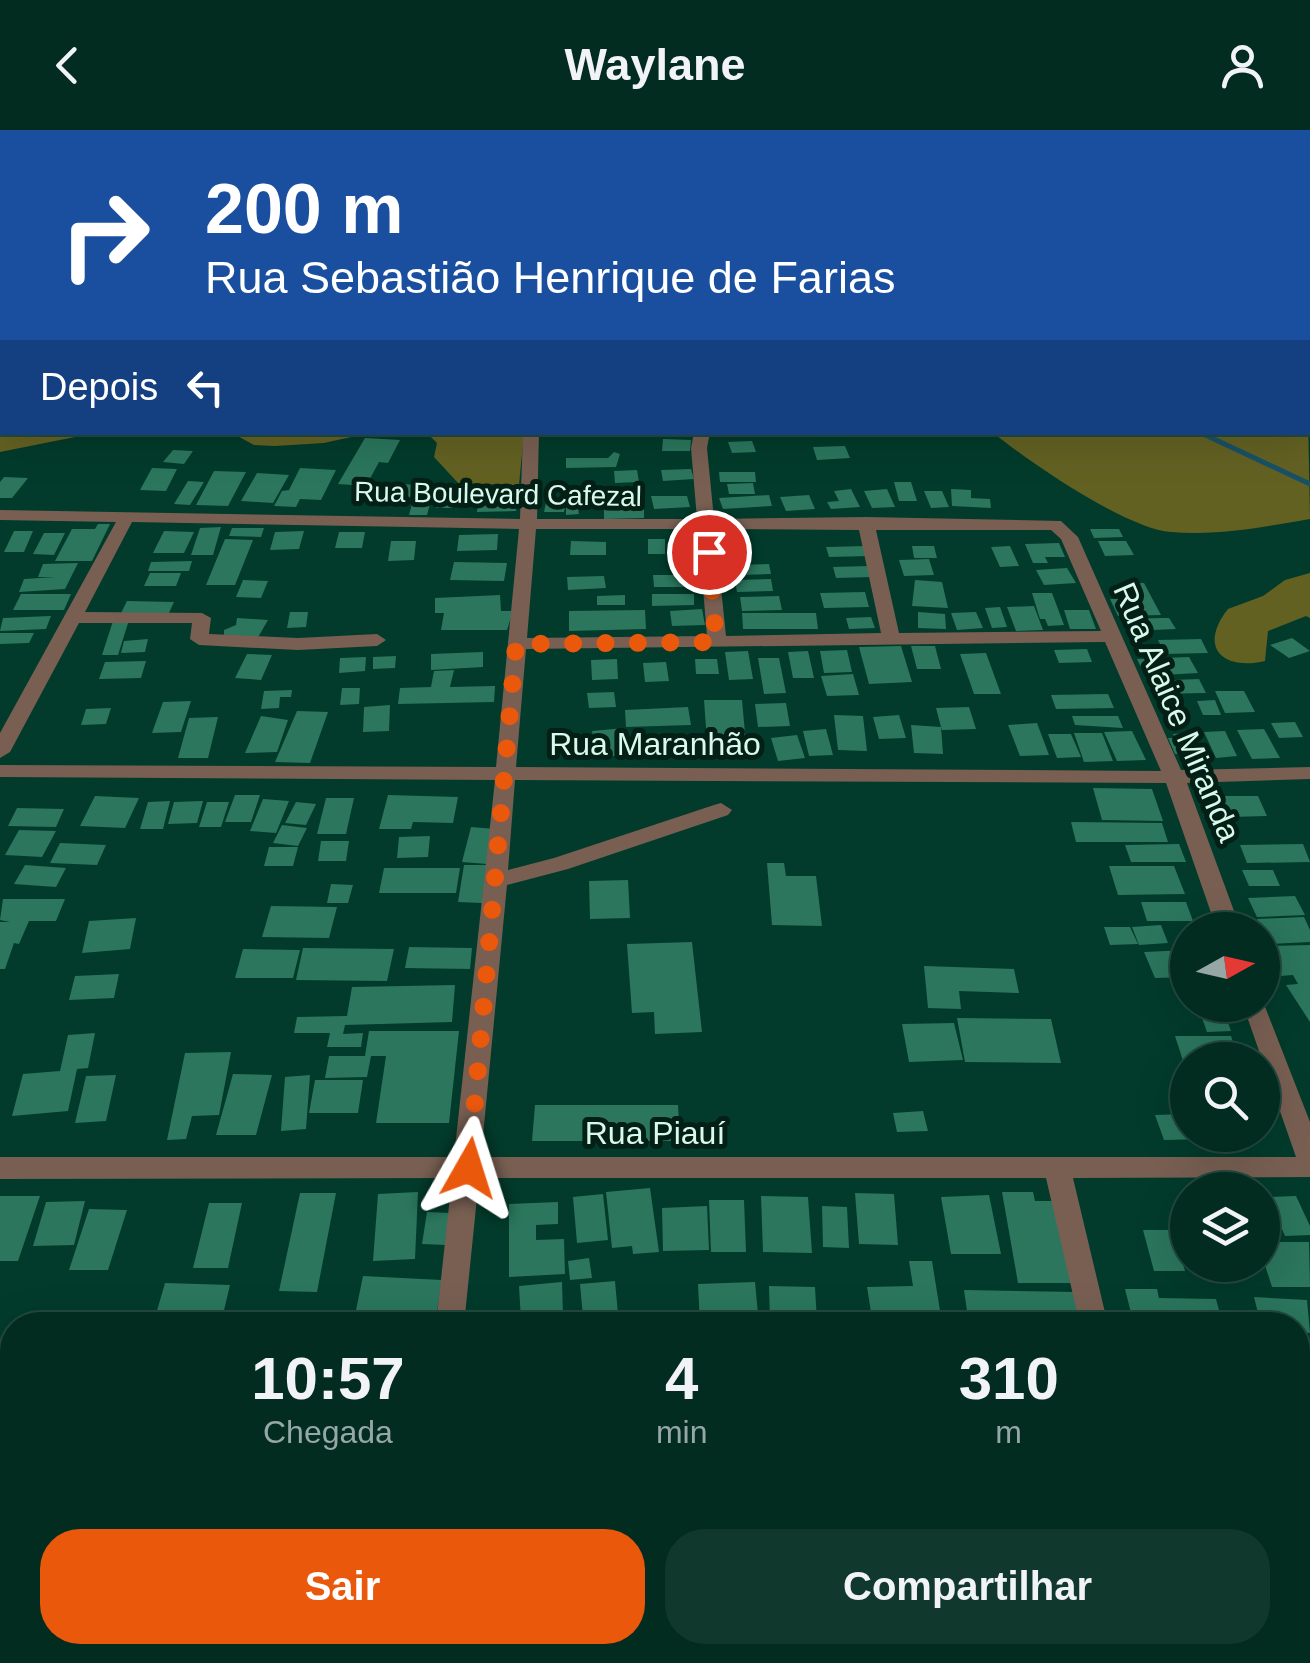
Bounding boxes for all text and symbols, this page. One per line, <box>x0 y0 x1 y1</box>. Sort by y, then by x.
icon: back <box>40 38 95 93</box>
icon: person <box>1215 38 1270 93</box>
text: Waylane <box>565 39 745 90</box>
icon: right <box>40 170 170 300</box>
text: 200 m <box>205 170 403 248</box>
text: Rua Sebastião Henrique de Farias <box>205 252 895 303</box>
icon: left <box>178 360 233 415</box>
text: Depois <box>40 366 158 408</box>
street label: Rua Boulevard Cafezal <box>354 476 642 512</box>
pin <box>667 510 752 595</box>
icon: arrive <box>682 525 737 580</box>
street label: Rua Alaice Miranda <box>1106 577 1248 847</box>
street label: Rua Maranhão <box>549 726 761 762</box>
north arrow <box>1170 912 1280 1022</box>
map controls <box>1170 912 1280 1282</box>
button: search <box>1170 1042 1280 1152</box>
street label: Rua Piauí <box>585 1115 725 1151</box>
position arrow <box>417 1116 521 1220</box>
button: layers <box>1170 1172 1280 1282</box>
text: 10:57 <box>251 1345 405 1412</box>
text: 4 <box>665 1345 698 1412</box>
text: 310 <box>959 1345 1059 1412</box>
text: Chegada <box>263 1414 393 1450</box>
text: min <box>656 1414 707 1450</box>
text: m <box>995 1414 1022 1450</box>
button: Sair <box>40 1529 645 1644</box>
button: Compartilhar <box>665 1529 1270 1644</box>

